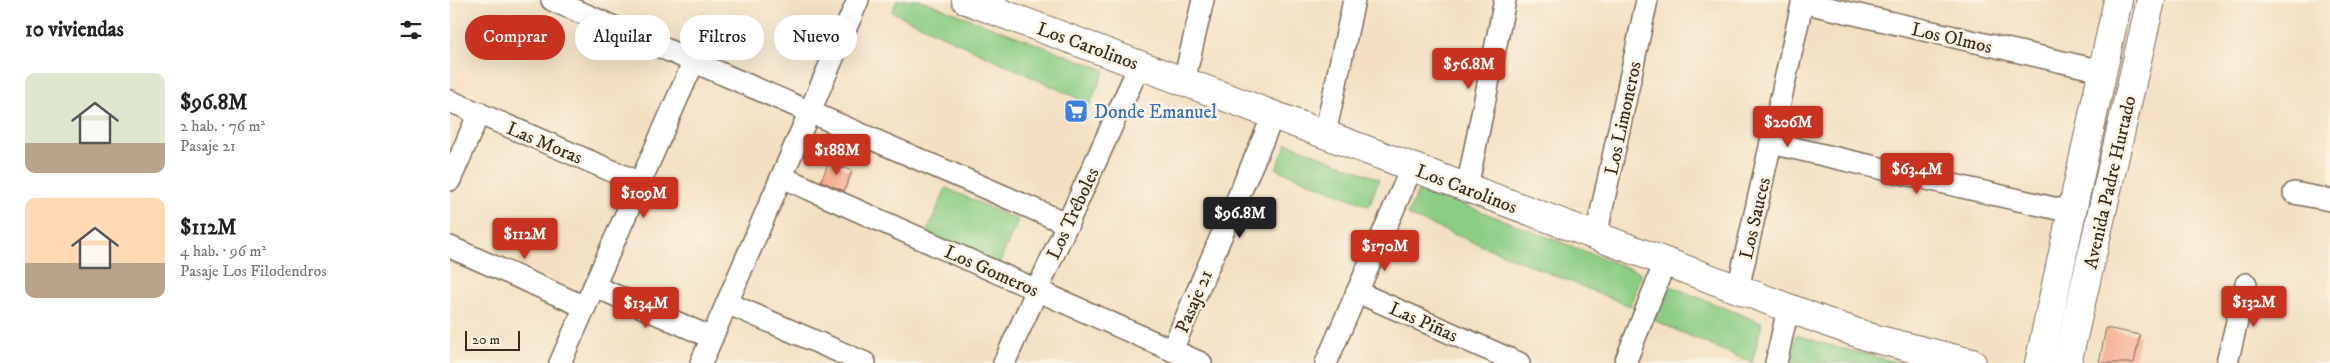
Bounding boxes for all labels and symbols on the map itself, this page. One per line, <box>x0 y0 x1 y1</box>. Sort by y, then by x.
street label: Los Carolinos <box>1034 17 1141 75</box>
street label: Los Olmos <box>1909 18 1994 59</box>
pin: $56.8M <box>1428 48 1510 90</box>
street label: Los Limoneros <box>1600 59 1647 177</box>
street label: Avenida Padre Hurtado <box>2079 94 2142 271</box>
supermarket icon: Donde Emanuel <box>1063 98 1089 124</box>
place label: Donde Emanuel <box>1094 101 1217 124</box>
pin: $206M <box>1753 106 1823 148</box>
street label: Las Moras <box>503 117 586 170</box>
pin: $188M <box>802 134 872 176</box>
pin: $63.4M <box>1876 152 1958 195</box>
street label: Los Carolinos <box>1413 160 1520 219</box>
street label: Los Tréboles <box>1042 164 1105 263</box>
street label: Los Sauces <box>1735 175 1776 261</box>
pin: $109M <box>609 176 679 219</box>
pin: $96.8M <box>1199 196 1281 239</box>
pin: $112M <box>490 218 560 260</box>
pin: $170M <box>1350 230 1420 272</box>
street label: Los Gomeros <box>941 240 1042 302</box>
street label: Pasaje 21 <box>1171 267 1218 337</box>
pin: $134M <box>611 286 681 329</box>
pin: $132M <box>2219 286 2289 328</box>
street label: Las Piñas <box>1386 297 1461 348</box>
scale bar <box>465 328 520 351</box>

